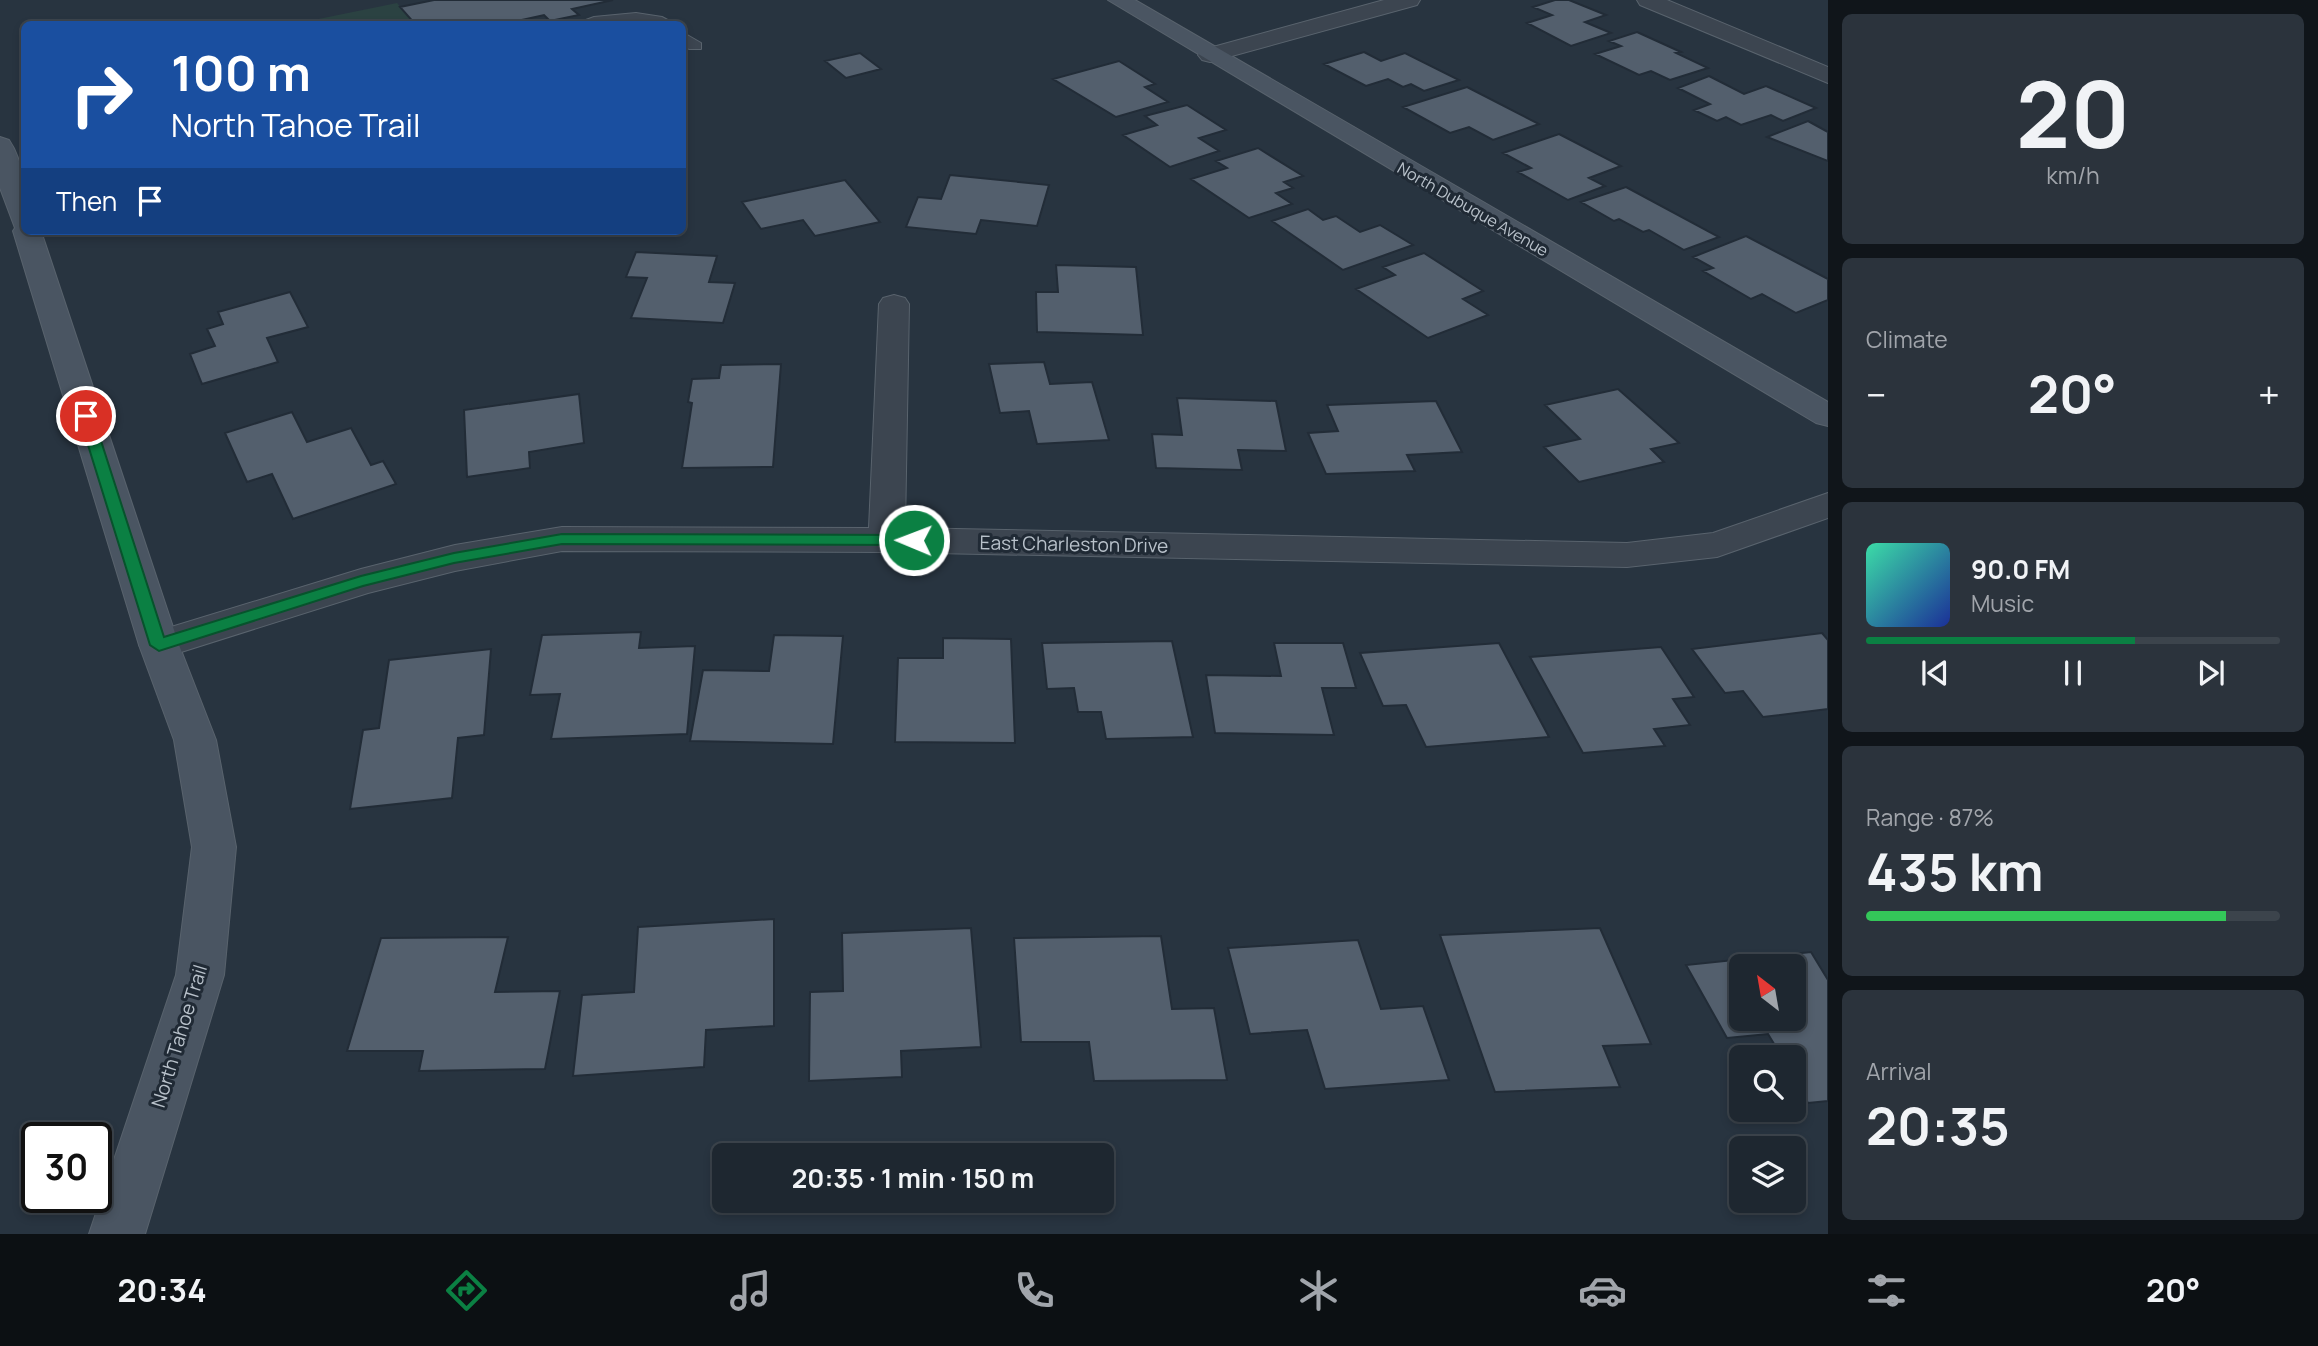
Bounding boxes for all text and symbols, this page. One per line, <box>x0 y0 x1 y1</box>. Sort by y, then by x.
text: 100 m <box>171 39 311 106</box>
icon: right <box>56 49 147 140</box>
text: 20 <box>2016 51 2130 175</box>
text: North Tahoe Trail <box>171 103 420 147</box>
street label: North Dubuque Avenue <box>1394 157 1552 261</box>
text: km/h <box>2046 159 2100 191</box>
icon: arrive <box>131 182 169 220</box>
text: Then <box>56 183 117 219</box>
text: Climate <box>1866 323 1948 355</box>
text: 20° <box>2028 358 2117 429</box>
text: − <box>1866 368 1887 420</box>
text: + <box>2258 368 2280 420</box>
pin <box>56 386 116 446</box>
icon: arrive <box>67 397 105 435</box>
position arrow <box>877 503 951 577</box>
street label: East Charleston Drive <box>980 529 1168 559</box>
text: 90.0 FM <box>1971 551 2070 587</box>
text: Music <box>1971 587 2034 619</box>
icon: previous <box>1916 654 1954 692</box>
icon: pause <box>2054 654 2092 692</box>
icon: next <box>2192 654 2230 692</box>
text: Range · 87% <box>1866 801 1994 833</box>
text: 435 km <box>1866 836 2043 907</box>
north arrow <box>1729 954 1806 1031</box>
map controls <box>1729 954 1806 1213</box>
street label: North Tahoe Trail <box>145 961 213 1111</box>
button: search <box>1729 1045 1806 1122</box>
text: Arrival <box>1866 1055 1932 1087</box>
text: 20:35 <box>1866 1090 2010 1161</box>
speed limit sign: 30 <box>21 1122 112 1213</box>
button: layers <box>1729 1136 1806 1213</box>
text: 20:35 · 1 min · 150 m <box>792 1160 1034 1196</box>
icon: directions <box>442 1266 491 1315</box>
icon: music <box>726 1266 775 1315</box>
icon: phone <box>1010 1266 1059 1315</box>
icon: climate <box>1294 1266 1343 1315</box>
icon: car <box>1578 1266 1627 1315</box>
icon: filters <box>1862 1266 1911 1315</box>
text: 20:34 <box>118 1268 207 1312</box>
text: 20° <box>2146 1268 2200 1312</box>

